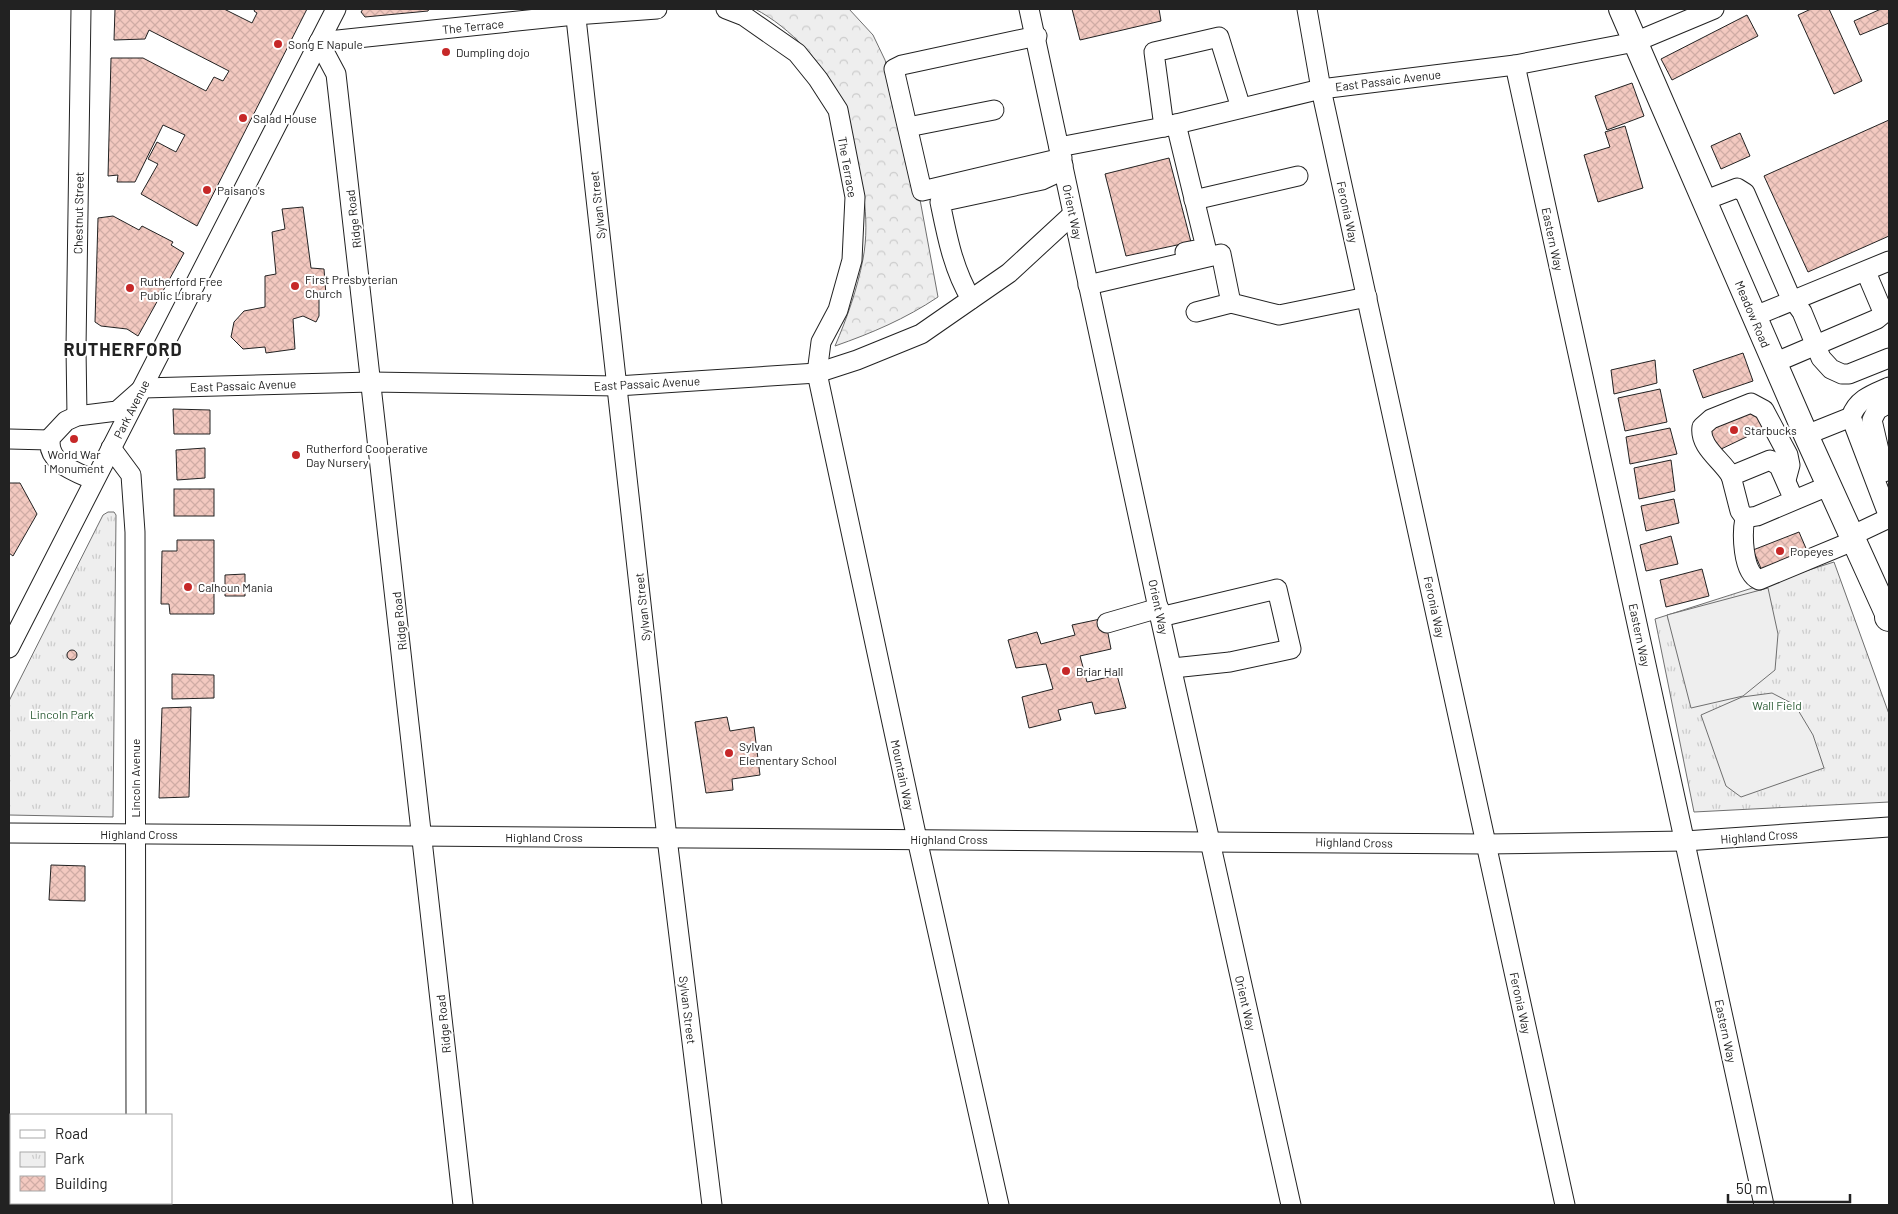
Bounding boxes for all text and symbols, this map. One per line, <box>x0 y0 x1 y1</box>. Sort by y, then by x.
street label: The Terrace <box>442 16 504 36</box>
place label: Song E Napule <box>288 37 363 51</box>
marker: Song E Napule <box>272 38 284 50</box>
place label: Dumpling dojo <box>456 45 530 59</box>
marker: Dumpling dojo <box>440 46 452 58</box>
street label: East Passaic Avenue <box>1334 67 1442 93</box>
place label: Salad House <box>253 111 317 125</box>
marker: Salad House <box>237 112 249 124</box>
street label: The Terrace <box>836 135 860 199</box>
street label: Sylvan Street <box>586 170 608 240</box>
street label: Chestnut Street <box>70 172 86 254</box>
street label: Feronia Way <box>1335 180 1362 245</box>
place label: Paisano's <box>217 183 265 197</box>
street label: Orient Way <box>1060 183 1086 241</box>
marker: Paisano's <box>201 184 213 196</box>
street label: Ridge Road <box>342 189 364 249</box>
street label: Eastern Way <box>1539 206 1567 272</box>
place label: First Presbyterian Church <box>305 272 398 300</box>
place label: Rutherford Free Public Library <box>140 274 223 302</box>
street label: Meadow Road <box>1733 278 1773 350</box>
marker: First Presbyterian Church <box>289 280 301 292</box>
marker: Rutherford Free Public Library <box>124 282 136 294</box>
district label: RUTHERFORD <box>63 338 183 360</box>
street label: East Passaic Avenue <box>593 373 701 393</box>
street label: East Passaic Avenue <box>190 376 296 394</box>
street label: Park Avenue <box>110 377 152 441</box>
place label: Starbucks <box>1744 423 1797 437</box>
marker: Starbucks <box>1728 424 1740 436</box>
marker: World War I Monument <box>68 433 80 445</box>
place label: Rutherford Cooperative Day Nursery <box>306 441 428 469</box>
place label: World War I Monument <box>44 447 104 475</box>
marker: Rutherford Cooperative Day Nursery <box>290 449 302 461</box>
place label: Popeyes <box>1790 544 1834 558</box>
marker: Popeyes <box>1774 545 1786 557</box>
street label: Sylvan Street <box>631 572 653 642</box>
street label: Feronia Way <box>1422 575 1449 640</box>
street label: Orient Way <box>1146 578 1172 636</box>
place label: Calhoun Mania <box>198 580 273 594</box>
marker: Calhoun Mania <box>182 581 194 593</box>
street label: Ridge Road <box>389 591 409 651</box>
street label: Eastern Way <box>1626 602 1654 668</box>
place label: Briar Hall <box>1076 664 1123 678</box>
marker: Briar Hall <box>1060 665 1072 677</box>
park label: Wall Field <box>1752 698 1802 712</box>
park label: Lincoln Park <box>30 707 94 721</box>
street label: Mountain Way <box>889 738 917 812</box>
street label: Lincoln Avenue <box>128 739 142 817</box>
place label: Sylvan Elementary School <box>739 739 837 767</box>
marker: Sylvan Elementary School <box>723 747 735 759</box>
street label: Highland Cross <box>1720 826 1798 846</box>
street label: Highland Cross <box>100 827 178 841</box>
street label: Highland Cross <box>505 830 583 844</box>
street label: Highland Cross <box>910 832 988 846</box>
street label: Highland Cross <box>1315 834 1393 850</box>
street label: Feronia Way <box>1508 971 1535 1036</box>
street label: Orient Way <box>1233 974 1259 1032</box>
street label: Sylvan Street <box>677 975 699 1045</box>
street label: Ridge Road <box>433 994 453 1054</box>
street label: Eastern Way <box>1712 998 1740 1064</box>
legend <box>10 1114 172 1204</box>
text: Road <box>55 1124 88 1142</box>
text: Park <box>55 1149 85 1167</box>
scale bar <box>1728 1172 1850 1204</box>
text: Building <box>55 1174 108 1192</box>
text: 50 m <box>1736 1179 1768 1197</box>

